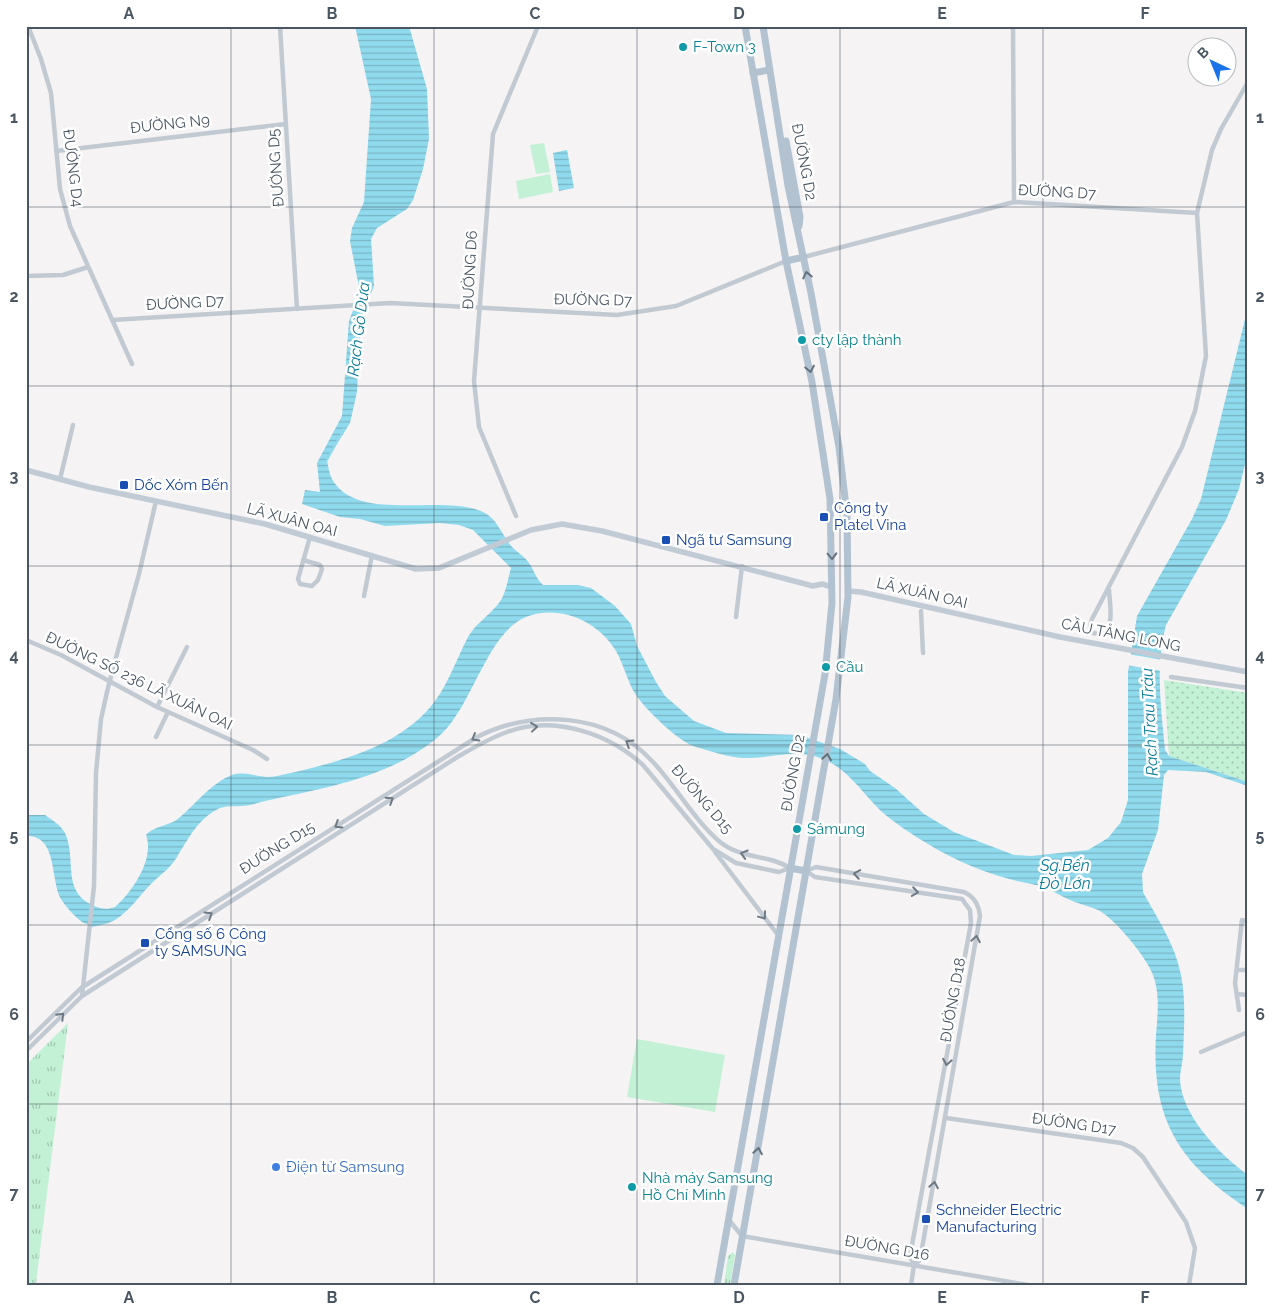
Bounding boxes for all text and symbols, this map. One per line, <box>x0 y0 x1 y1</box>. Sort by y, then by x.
text: A <box>124 4 135 23</box>
text: B <box>327 4 338 23</box>
text: C <box>530 4 541 23</box>
text: D <box>733 4 745 23</box>
text: E <box>937 4 947 23</box>
text: F <box>1140 4 1150 23</box>
place label: F-Town 3 <box>693 38 756 56</box>
north arrow <box>1186 38 1236 88</box>
marker: F-Town 3 <box>677 41 689 53</box>
text: B <box>1194 43 1212 62</box>
text: 1 <box>10 108 18 127</box>
text: 1 <box>1256 108 1264 127</box>
street label: ĐƯỜNG N9 <box>129 111 211 137</box>
street label: ĐƯỜNG D2 <box>788 122 820 202</box>
street label: ĐƯỜNG D4 <box>59 128 87 208</box>
street label: ĐƯỜNG D5 <box>264 128 288 208</box>
street label: ĐƯỜNG D7 <box>1017 181 1097 203</box>
street label: ĐƯỜNG D6 <box>459 230 481 310</box>
one-way arrow <box>803 271 813 279</box>
water label: Rạch Gò Dừa <box>343 280 374 377</box>
text: 2 <box>9 287 19 306</box>
text: 2 <box>1255 287 1265 306</box>
street label: ĐƯỜNG D7 <box>554 290 632 310</box>
street label: ĐƯỜNG D7 <box>145 292 225 314</box>
place label: cty lập thành <box>812 331 902 349</box>
marker: cty lập thành <box>796 334 808 346</box>
one-way arrow <box>804 365 814 374</box>
text: 3 <box>10 467 19 486</box>
text: 3 <box>1256 467 1265 486</box>
place label: Dốc Xóm Bến <box>134 476 229 494</box>
marker: Dốc Xóm Bến <box>118 479 130 491</box>
street label: LÃ XUÂN OAI <box>245 499 339 541</box>
place label: Công ty Platel Vina <box>834 499 907 534</box>
marker: Công ty Platel Vina <box>818 511 830 523</box>
place label: Ngã tư Samsung <box>676 531 792 549</box>
marker: Ngã tư Samsung <box>660 534 672 546</box>
one-way arrow <box>827 552 838 560</box>
street label: LÃ XUÂN OAI <box>875 574 969 612</box>
street label: CẦU TĂNG LONG <box>1060 614 1183 655</box>
street label: ĐƯỜNG SỐ 236 LÃ XUÂN OAI <box>43 627 236 734</box>
text: 4 <box>9 646 19 665</box>
text: 4 <box>1255 646 1265 665</box>
place label: Cầu <box>836 658 863 676</box>
marker: Cầu <box>820 661 832 673</box>
water label: Rạch Trau Trảu <box>1137 667 1162 777</box>
one-way arrow <box>530 722 538 733</box>
one-way arrow <box>471 732 480 742</box>
street label: ĐƯỜNG D2 <box>777 733 809 813</box>
one-way arrow <box>625 739 634 749</box>
one-way arrow <box>821 752 831 761</box>
street label: ĐƯỜNG D15 <box>667 761 737 837</box>
one-way arrow <box>385 796 394 806</box>
street label: ĐƯỜNG D15 <box>236 818 318 878</box>
one-way arrow <box>334 819 343 828</box>
place label: Sámung <box>807 820 865 838</box>
marker: Sámung <box>791 823 803 835</box>
text: 5 <box>10 826 19 845</box>
text: 5 <box>1256 826 1265 845</box>
one-way arrow <box>740 850 748 860</box>
water label: Sg.Bến Đò Lớn <box>1039 856 1091 893</box>
one-way arrow <box>853 869 861 879</box>
one-way arrow <box>911 887 919 897</box>
one-way arrow <box>758 910 767 919</box>
one-way arrow <box>203 912 212 921</box>
place label: Cổng số 6 Công ty SAMSUNG <box>155 925 266 960</box>
one-way arrow <box>971 934 981 943</box>
marker: Cổng số 6 Công ty SAMSUNG <box>139 937 151 949</box>
street label: ĐƯỜNG D18 <box>937 956 969 1044</box>
text: 6 <box>9 1005 19 1024</box>
text: 6 <box>1255 1005 1265 1024</box>
one-way arrow <box>55 1013 64 1022</box>
one-way arrow <box>942 1057 952 1066</box>
street label: ĐƯỜNG D17 <box>1031 1109 1117 1139</box>
one-way arrow <box>753 1146 763 1155</box>
place label: Điện tử Samsung <box>286 1158 404 1176</box>
marker: Điện tử Samsung <box>270 1161 282 1173</box>
place label: Nhà máy Samsung Hồ Chí Minh <box>642 1169 773 1204</box>
marker: Nhà máy Samsung Hồ Chí Minh <box>626 1181 638 1193</box>
one-way arrow <box>928 1181 938 1189</box>
text: 7 <box>10 1184 19 1203</box>
text: 7 <box>1256 1184 1265 1203</box>
place label: Schneider Electric Manufacturing <box>936 1201 1062 1236</box>
marker: Schneider Electric Manufacturing <box>920 1213 932 1225</box>
street label: ĐƯỜNG D16 <box>843 1232 931 1264</box>
text: A <box>124 1288 135 1307</box>
text: B <box>327 1288 338 1307</box>
text: C <box>530 1288 541 1307</box>
text: D <box>733 1288 745 1307</box>
text: E <box>937 1288 947 1307</box>
text: F <box>1140 1288 1150 1307</box>

